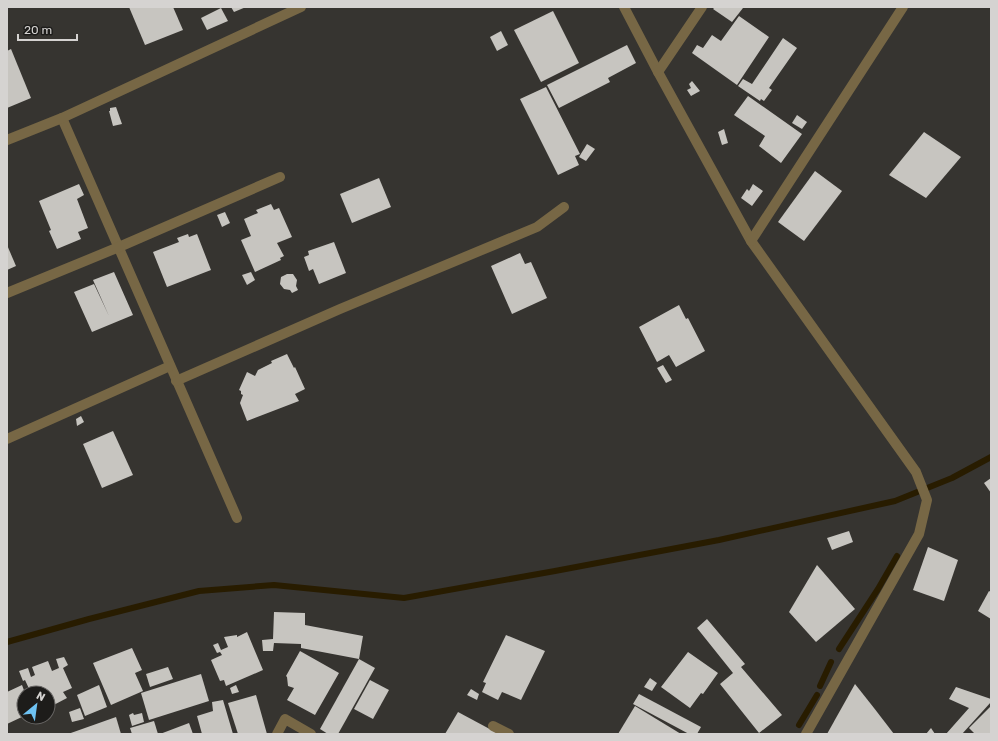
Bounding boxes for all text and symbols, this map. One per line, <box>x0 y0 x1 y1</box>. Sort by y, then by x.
scale bar <box>18 16 77 42</box>
text: 20 m <box>24 23 52 37</box>
north arrow <box>16 685 56 725</box>
text: N <box>34 689 47 704</box>

